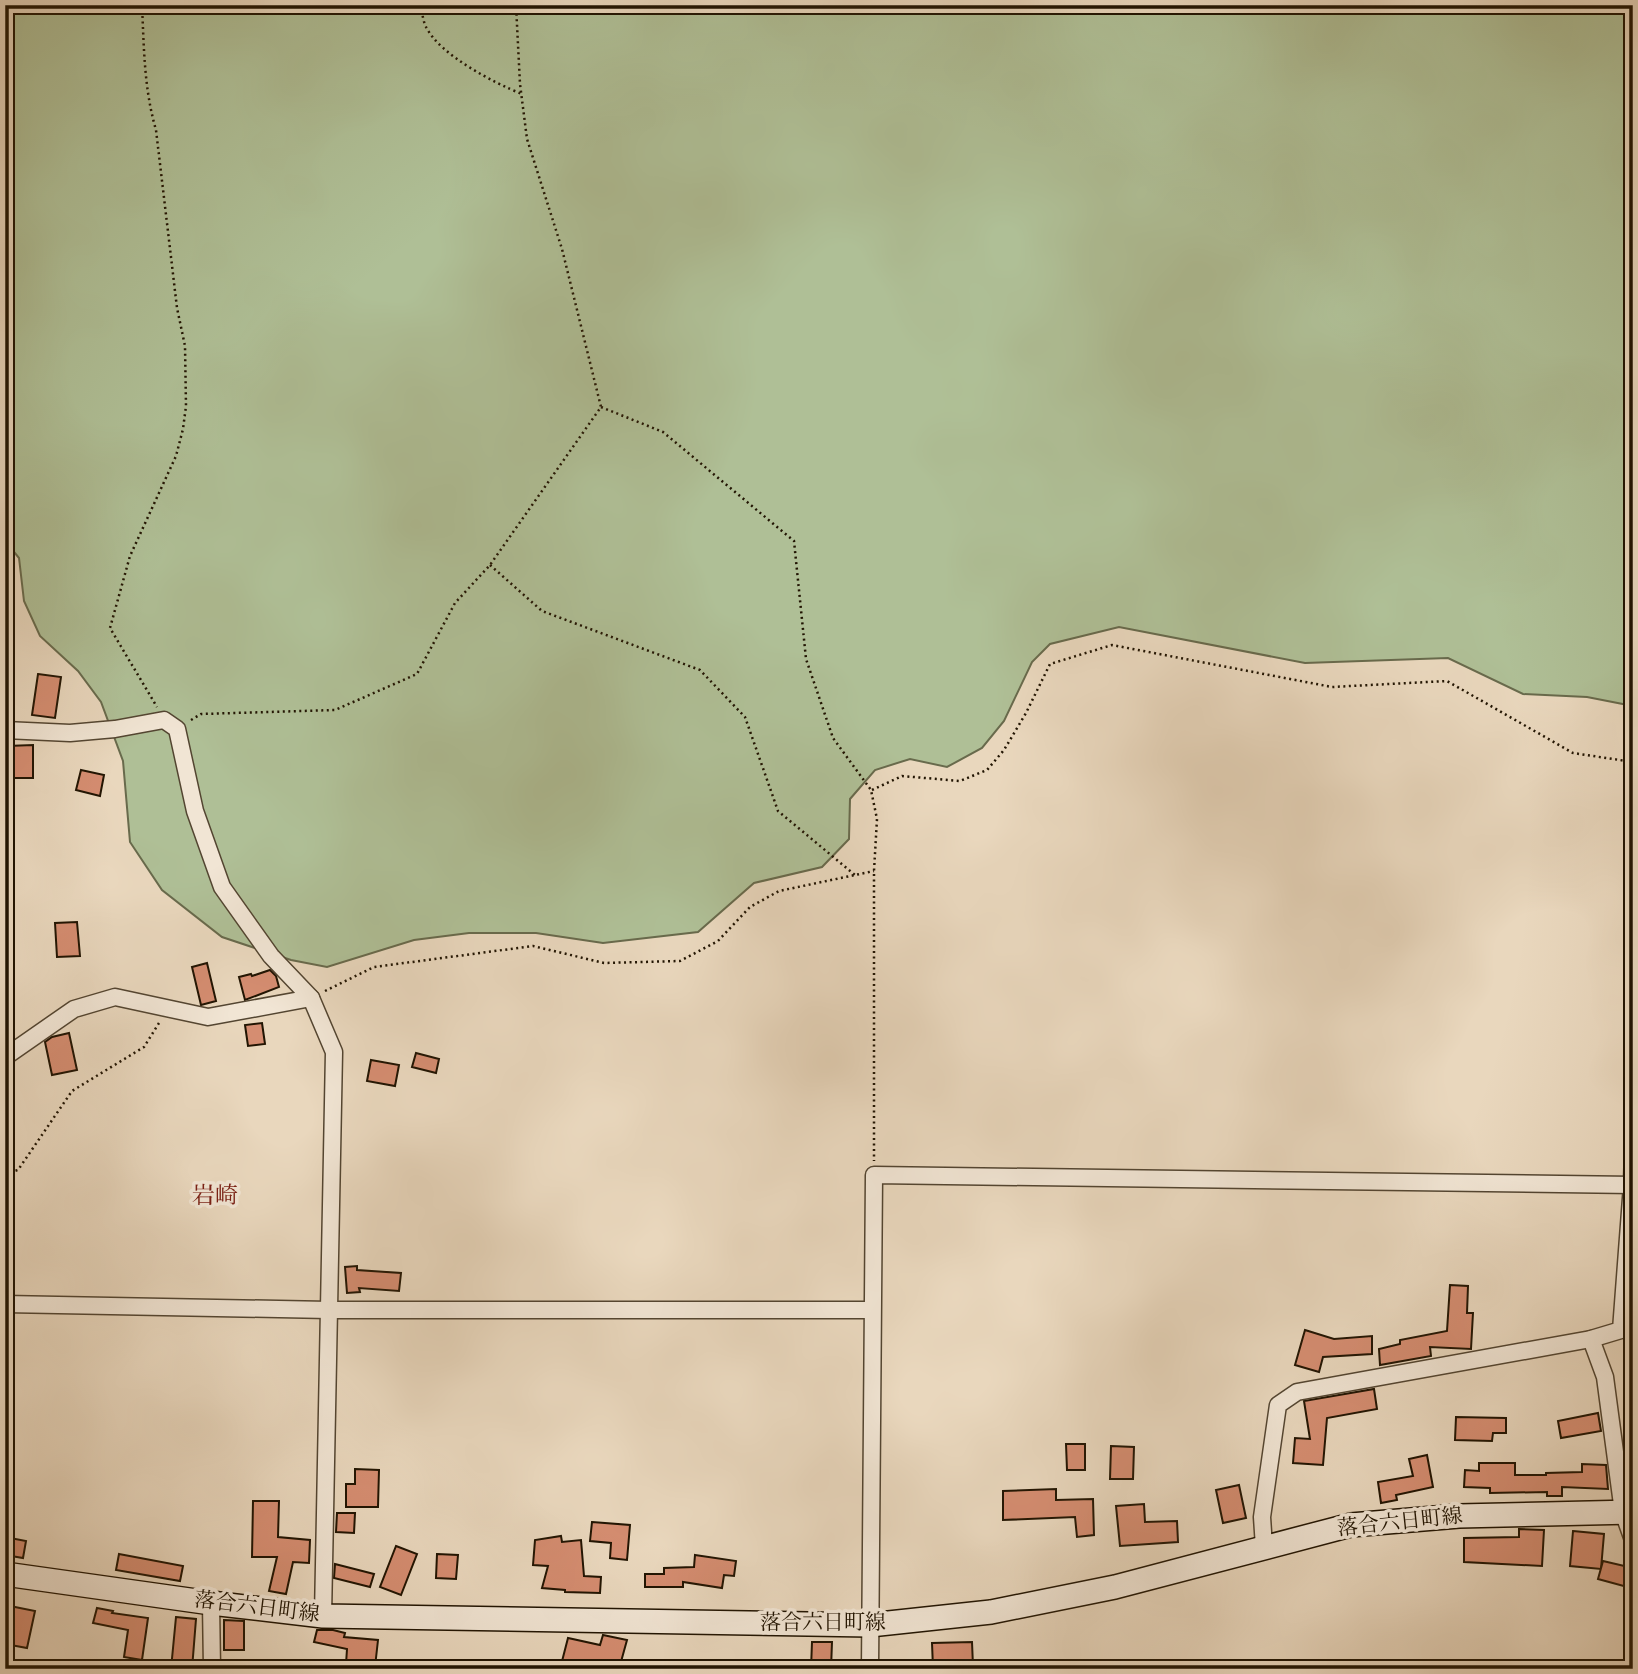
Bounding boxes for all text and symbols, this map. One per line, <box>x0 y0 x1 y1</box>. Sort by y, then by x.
district label: 岩崎 <box>192 1182 238 1211</box>
street label: 落合六日町線 <box>1336 1503 1464 1543</box>
street label: 落合六日町線 <box>193 1587 321 1629</box>
street label: 落合六日町線 <box>760 1610 886 1637</box>

